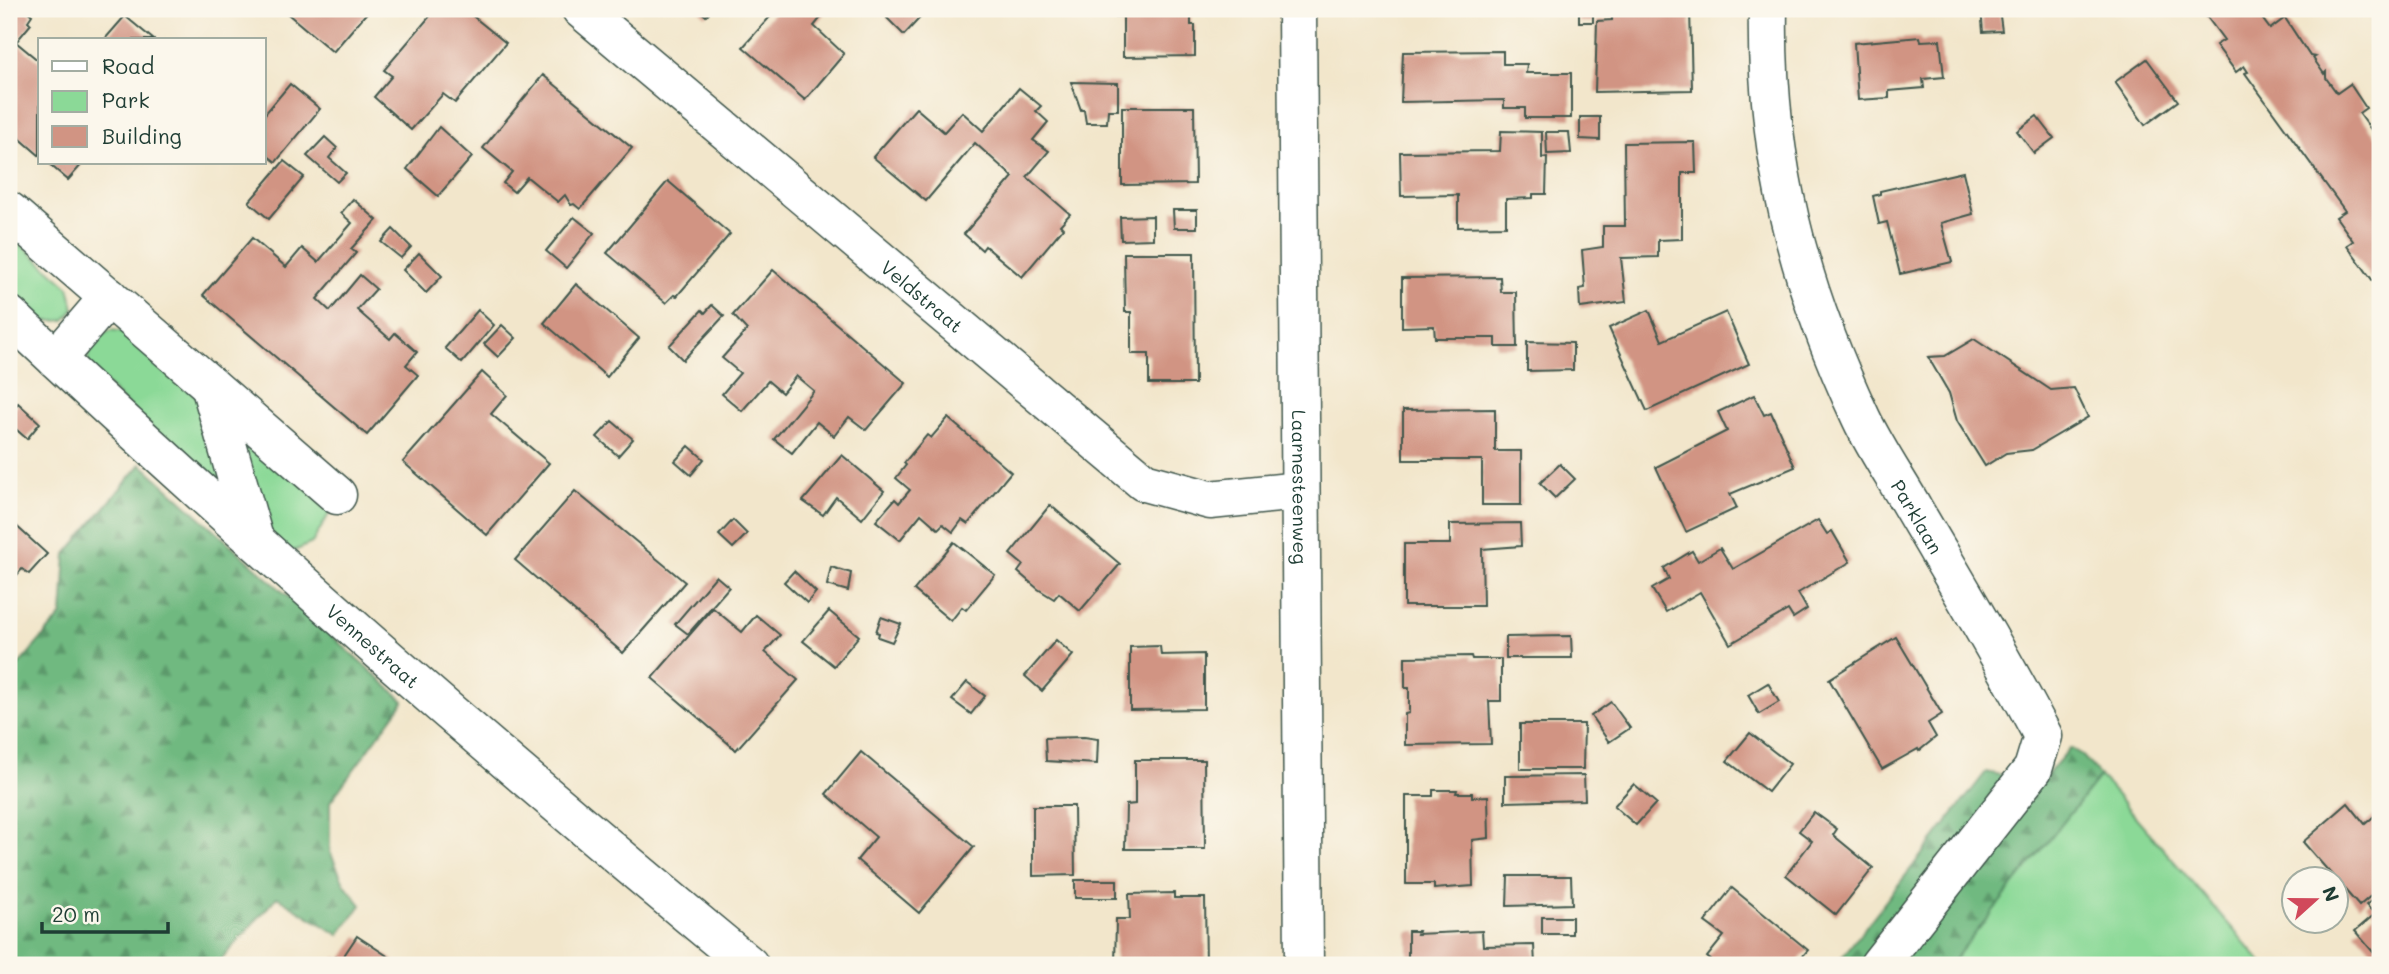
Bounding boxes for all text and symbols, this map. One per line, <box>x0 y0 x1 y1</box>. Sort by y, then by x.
legend <box>38 38 266 164</box>
text: Road <box>102 52 154 79</box>
text: Park <box>102 86 150 113</box>
text: Building <box>102 122 182 149</box>
street label: Veldstraat <box>876 254 969 338</box>
street label: Laarnesteenweg <box>1287 410 1314 564</box>
street label: Parklaan <box>1886 475 1949 558</box>
street label: Vennestraat <box>321 598 425 693</box>
north arrow <box>2280 866 2350 936</box>
text: N <box>2317 883 2346 905</box>
scale bar <box>42 890 168 934</box>
text: 20 m <box>52 900 100 927</box>

